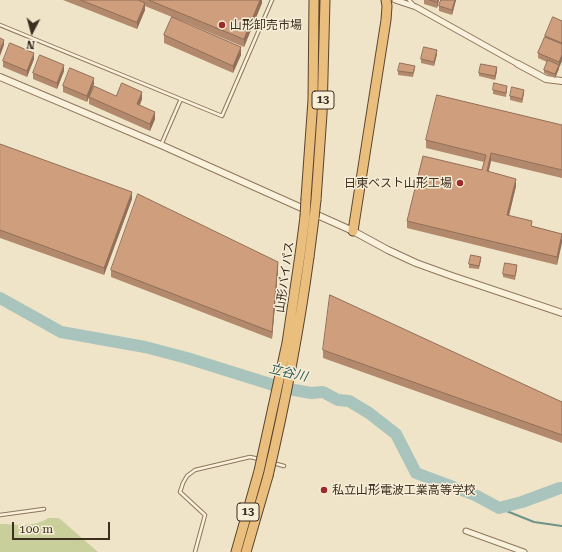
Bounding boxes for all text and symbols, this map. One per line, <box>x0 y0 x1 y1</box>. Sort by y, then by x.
north arrow <box>12 12 52 52</box>
place label: 山形卸売市場 <box>230 18 302 32</box>
marker: 山形卸売市場 <box>217 20 227 30</box>
text: N <box>26 38 36 51</box>
road number: 13 <box>312 91 334 109</box>
place label: 日東ベスト山形工場 <box>344 176 452 190</box>
marker: 日東ベスト山形工場 <box>455 178 465 188</box>
street label: 山形バイパス <box>273 240 297 314</box>
water label: 立谷川 <box>267 361 309 385</box>
place label: 私立山形電波工業高等学校 <box>332 483 476 497</box>
marker: 私立山形電波工業高等学校 <box>319 485 329 495</box>
road number: 13 <box>237 503 259 521</box>
scale bar <box>14 514 112 540</box>
text: 100 m <box>19 522 53 536</box>

